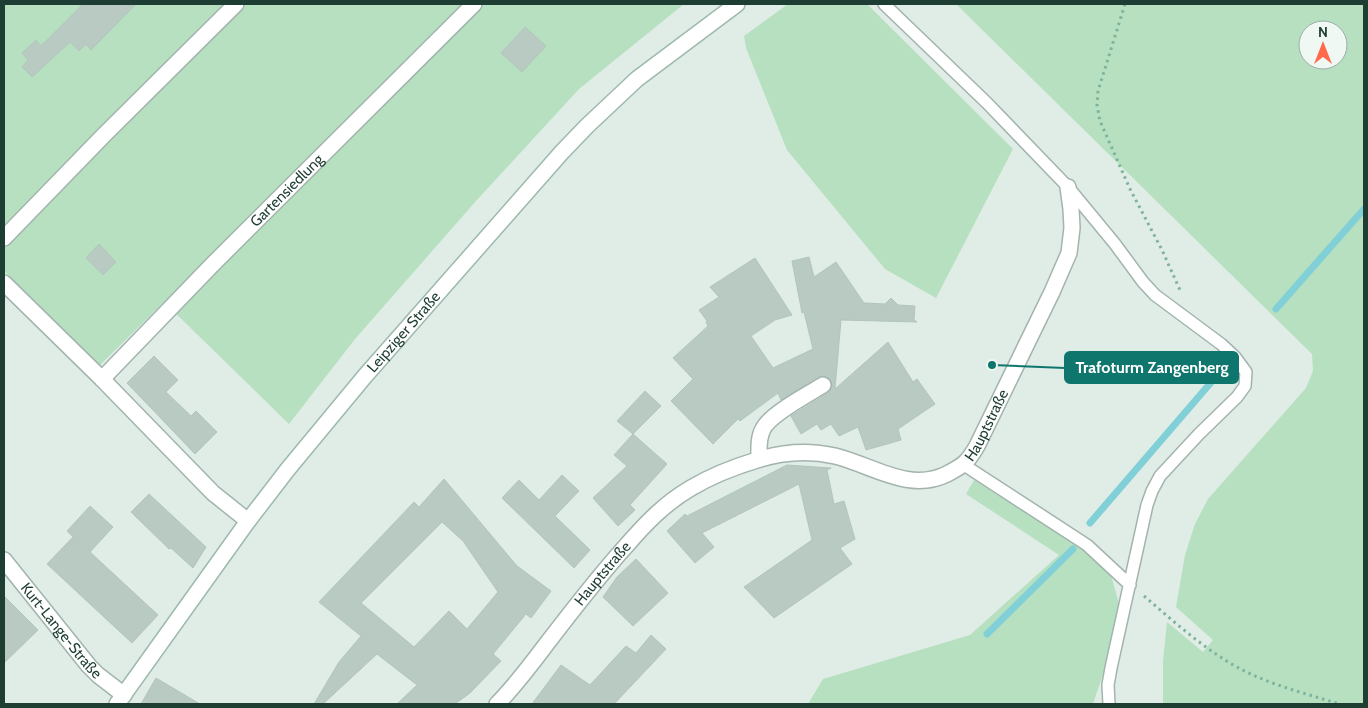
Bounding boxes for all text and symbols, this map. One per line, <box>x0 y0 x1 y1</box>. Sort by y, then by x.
north arrow <box>1298 20 1348 70</box>
text: N <box>1318 23 1328 41</box>
street label: Gartensiedlung <box>246 150 327 231</box>
street label: Leipziger Straße <box>363 288 444 376</box>
callout: Trafoturm Zangenberg <box>1065 352 1238 383</box>
text: Trafoturm Zangenberg <box>1075 358 1229 377</box>
street label: Hauptstraße <box>961 386 1012 465</box>
street label: Hauptstraße <box>571 537 635 609</box>
street label: Kurt-Lange-Straße <box>17 579 106 683</box>

